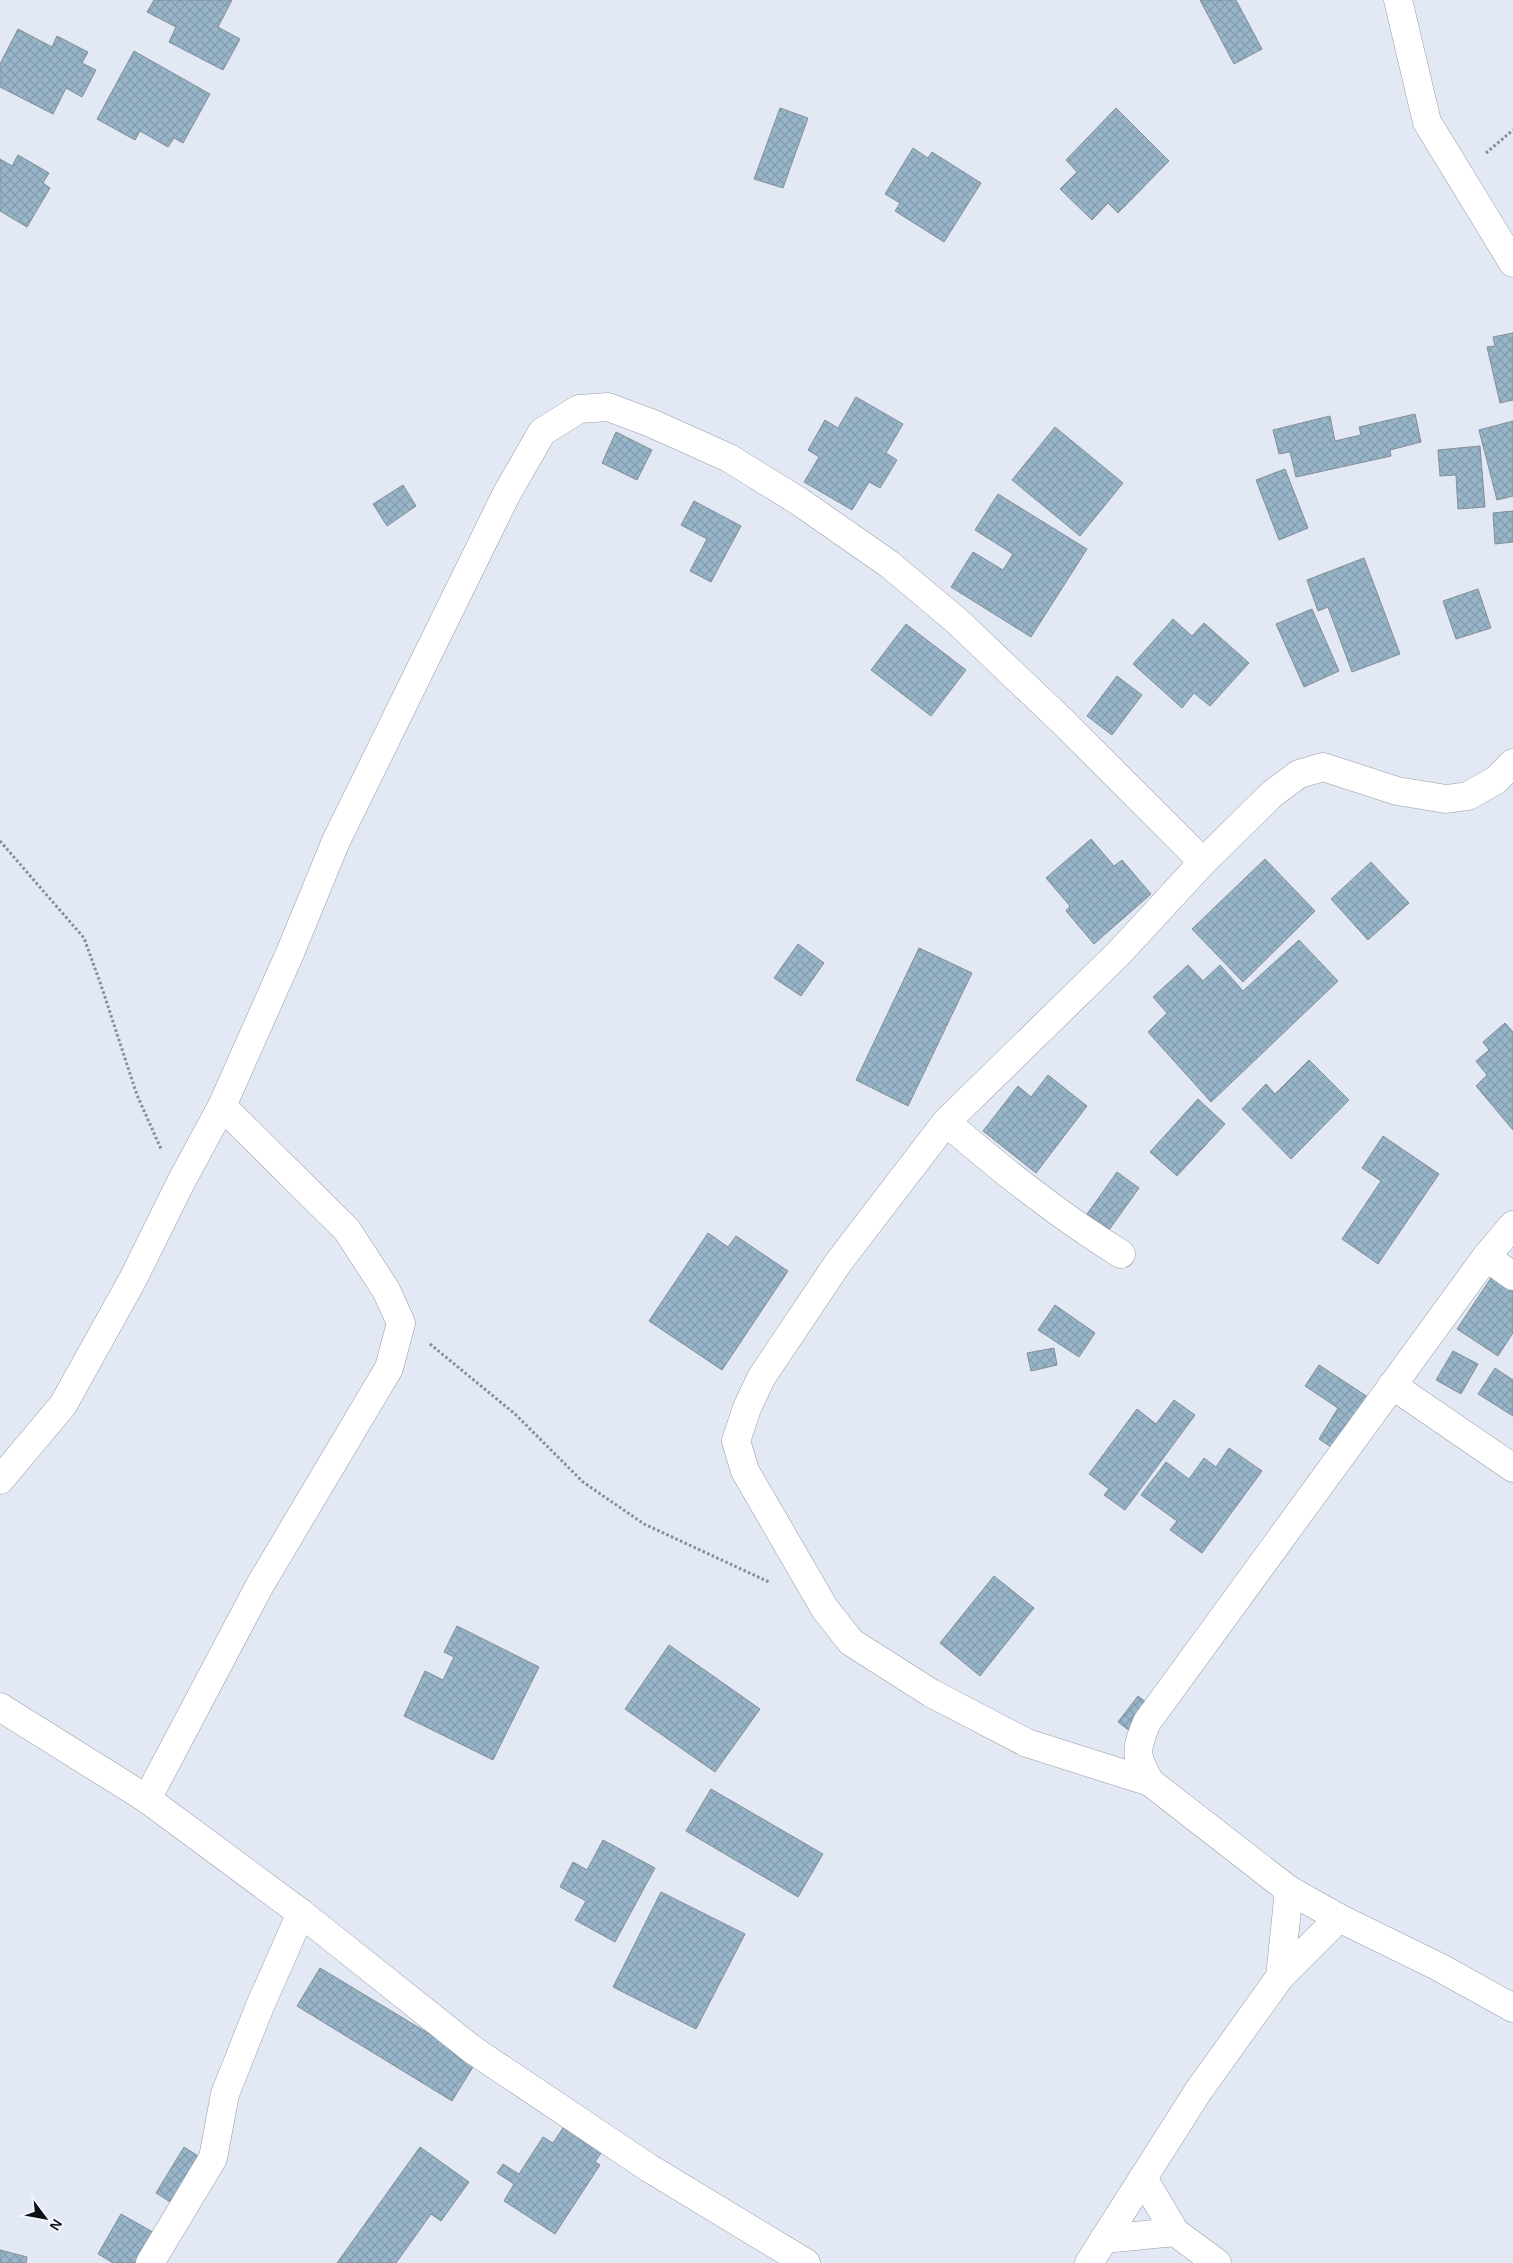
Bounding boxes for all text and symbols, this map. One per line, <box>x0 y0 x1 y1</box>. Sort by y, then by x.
north arrow <box>20 2193 70 2243</box>
text: N <box>47 2216 65 2233</box>

